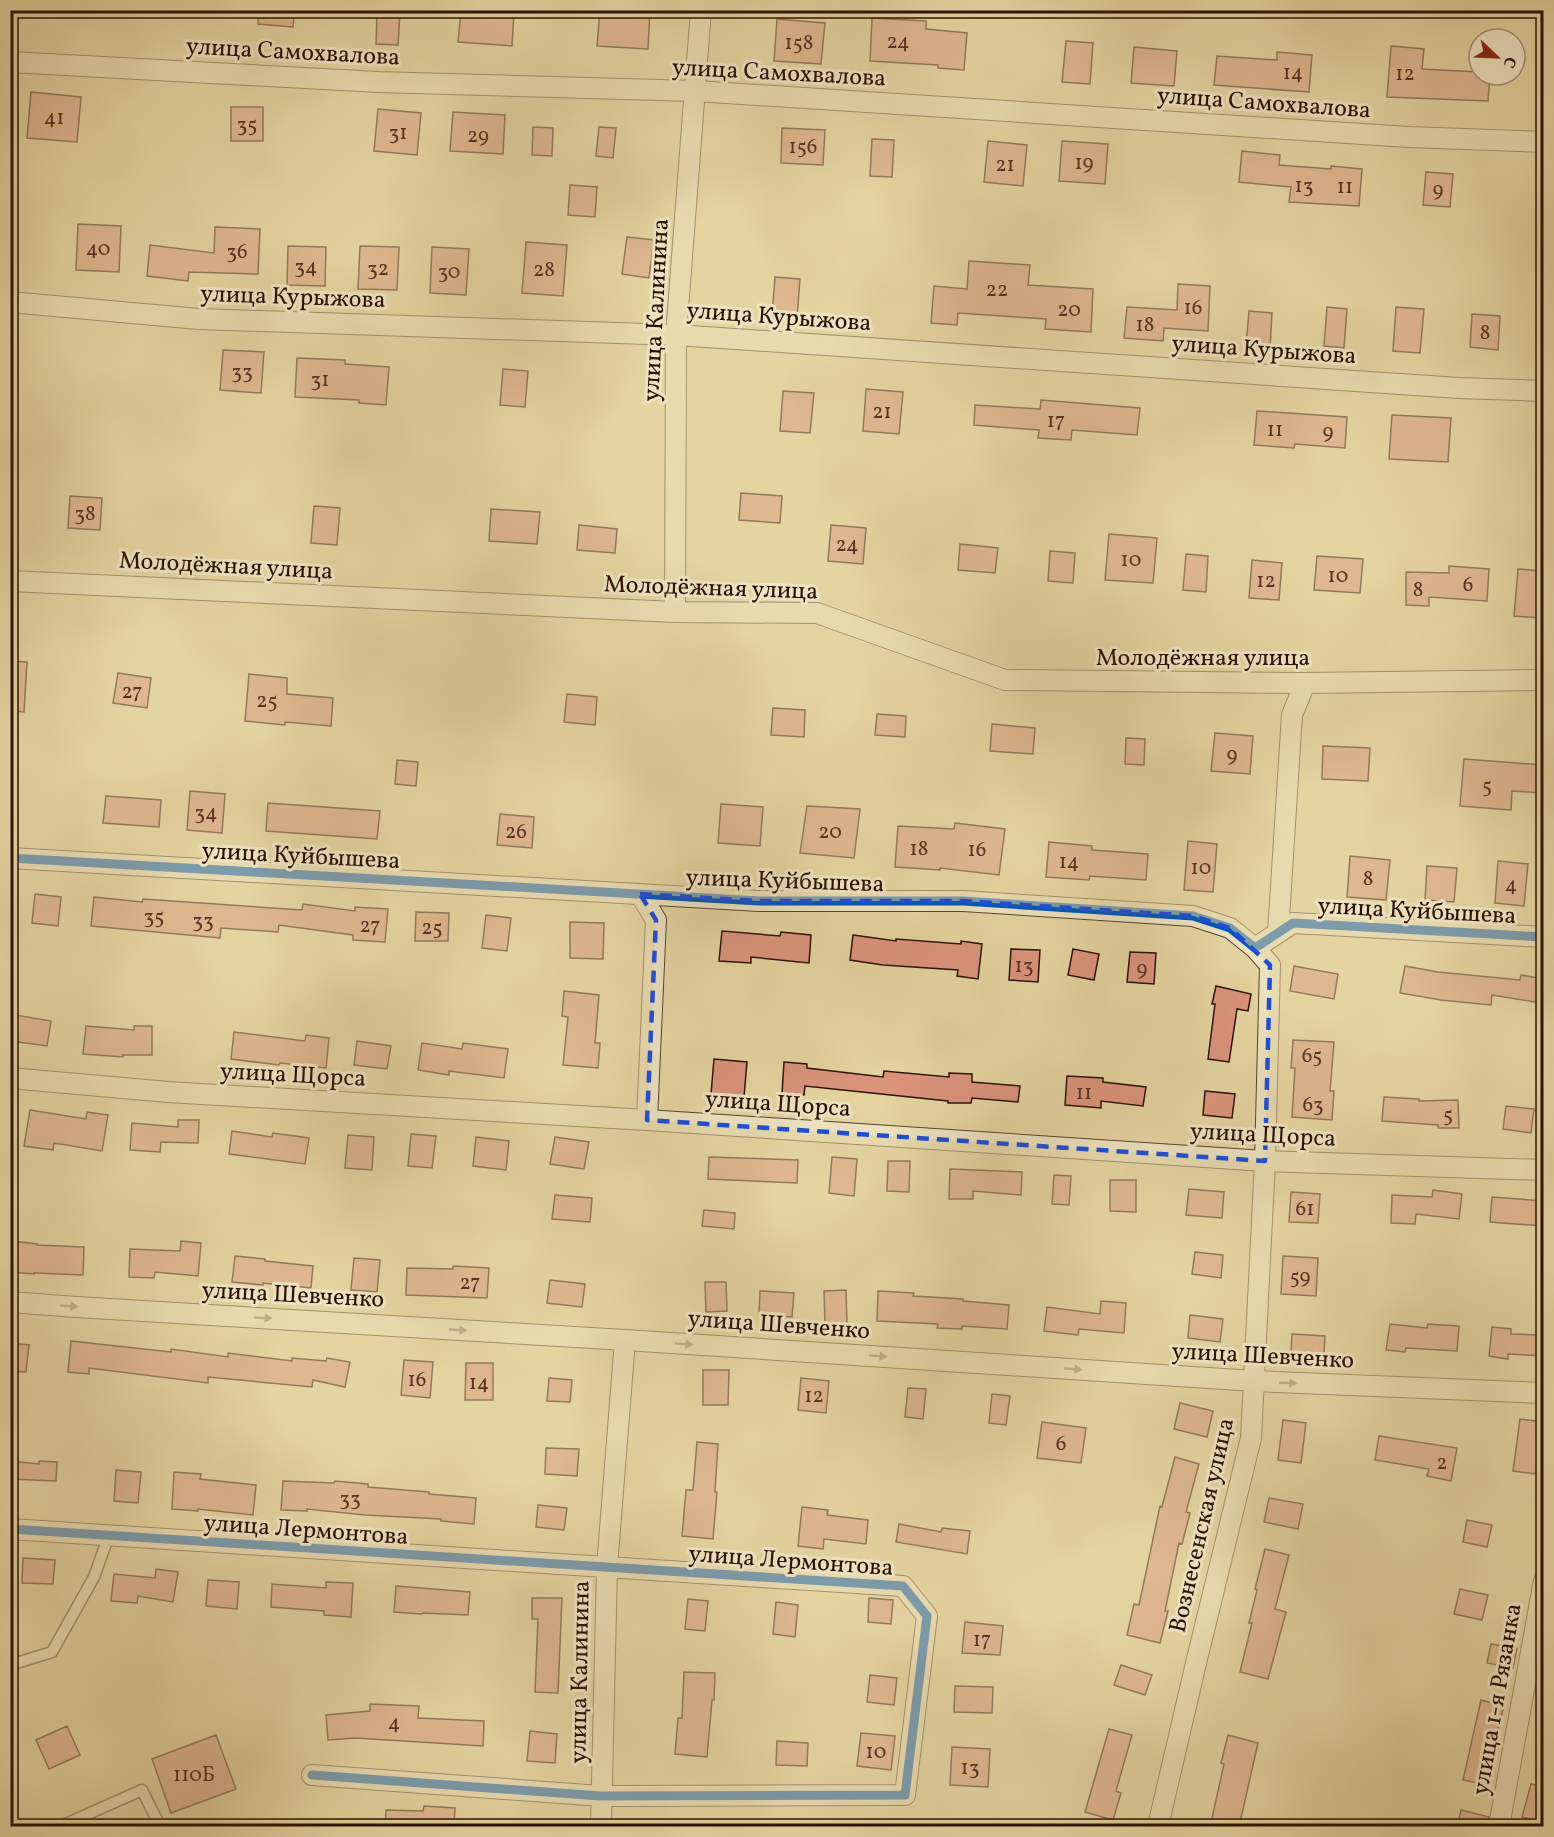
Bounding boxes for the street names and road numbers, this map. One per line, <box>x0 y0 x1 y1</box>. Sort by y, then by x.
street label: улица Самохвалова <box>185 30 401 76</box>
street label: улица Самохвалова <box>671 51 887 97</box>
street label: улица Самохвалова <box>1156 80 1372 128</box>
street label: улица Калинина <box>635 218 679 403</box>
street label: улица Курыжова <box>200 278 386 318</box>
street label: улица Курыжова <box>685 295 873 341</box>
street label: улица Курыжова <box>1170 328 1358 374</box>
street label: Молодёжная улица <box>118 544 334 590</box>
street label: Молодёжная улица <box>603 568 819 610</box>
street label: Молодёжная улица <box>1096 642 1310 676</box>
street label: улица Куйбышева <box>201 835 401 879</box>
street label: улица Куйбышева <box>685 862 885 902</box>
street label: улица Куйбышева <box>1317 890 1517 934</box>
street label: улица Щорса <box>219 1055 367 1097</box>
street label: улица Щорса <box>704 1083 852 1127</box>
street label: улица Щорса <box>1189 1115 1337 1157</box>
street label: улица Шевченко <box>201 1274 385 1318</box>
street label: улица Шевченко <box>687 1303 871 1349</box>
street label: улица Шевченко <box>1171 1335 1355 1379</box>
street label: Вознесенская улица <box>1162 1415 1244 1636</box>
street label: улица Лермонтова <box>202 1507 409 1555</box>
street label: улица Лермонтова <box>687 1538 894 1586</box>
street label: улица Калинина <box>562 1580 600 1764</box>
street label: улица 1-я Рязанка <box>1464 1601 1532 1798</box>

